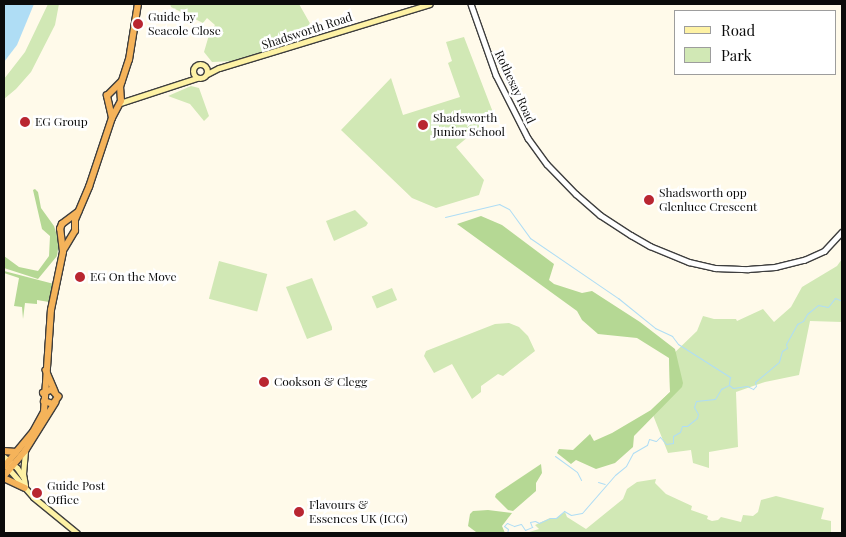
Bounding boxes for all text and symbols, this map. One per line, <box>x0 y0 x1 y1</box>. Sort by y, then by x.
place label: Guide by Seacole Close <box>148 10 221 38</box>
street label: Shadsworth Road <box>260 10 354 52</box>
legend <box>674 10 836 75</box>
marker: Guide by Seacole Close <box>132 18 144 30</box>
text: Road <box>721 20 755 40</box>
text: Park <box>721 45 752 65</box>
street label: Rothesay Road <box>492 48 538 126</box>
place label: Shadsworth Junior School <box>433 111 505 139</box>
place label: EG Group <box>35 115 88 129</box>
marker: EG Group <box>19 116 31 128</box>
marker: Shadsworth Junior School <box>417 119 429 131</box>
place label: Shadsworth opp Glenluce Crescent <box>659 186 757 214</box>
marker: Shadsworth opp Glenluce Crescent <box>643 194 655 206</box>
place label: EG On the Move <box>90 270 177 284</box>
marker: EG On the Move <box>74 271 86 283</box>
place label: Cookson & Clegg <box>274 375 367 389</box>
marker: Cookson & Clegg <box>258 376 270 388</box>
place label: Guide Post Office <box>47 479 105 507</box>
marker: Guide Post Office <box>31 487 43 499</box>
place label: Flavours & Essences UK (ICG) <box>309 498 408 526</box>
marker: Flavours & Essences UK (ICG) <box>293 506 305 518</box>

